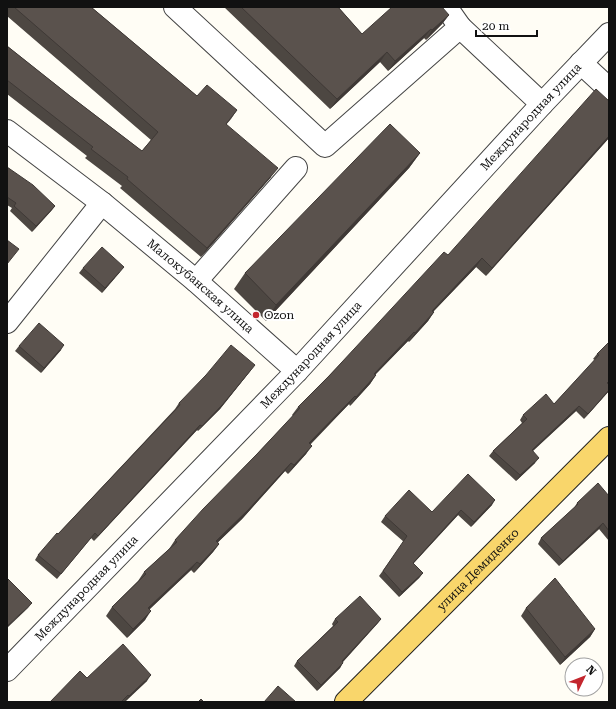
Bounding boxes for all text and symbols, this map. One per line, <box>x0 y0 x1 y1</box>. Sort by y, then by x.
scale bar <box>476 12 537 38</box>
text: 20 m <box>482 19 509 33</box>
street label: Международная улица <box>478 60 585 173</box>
street label: Малокубанская улица <box>144 236 257 336</box>
street label: Международная улица <box>258 298 365 411</box>
place label: Ozon <box>264 308 295 322</box>
marker: Ozon <box>251 310 261 320</box>
street label: улица Демиденко <box>434 526 522 614</box>
street label: Международная улица <box>32 532 141 644</box>
north arrow <box>564 657 604 697</box>
text: N <box>583 663 599 678</box>

